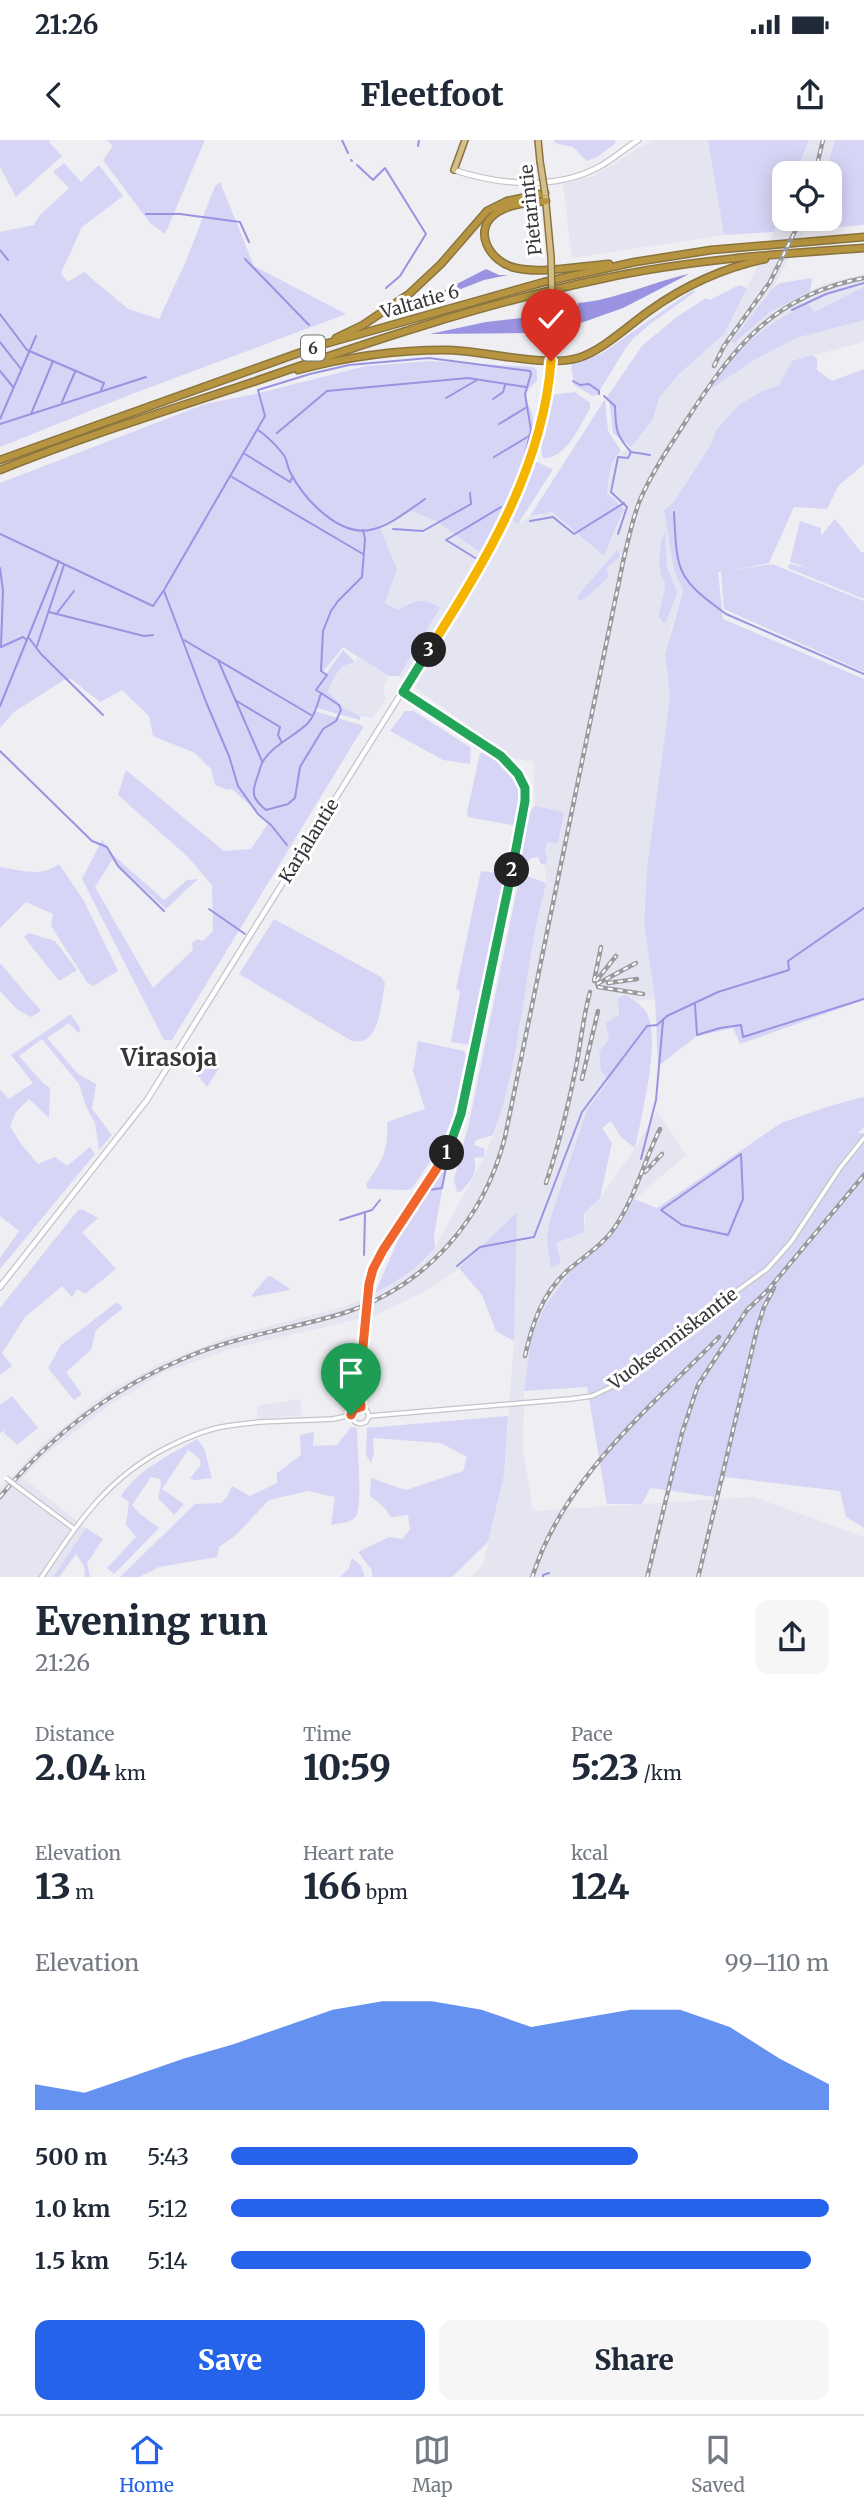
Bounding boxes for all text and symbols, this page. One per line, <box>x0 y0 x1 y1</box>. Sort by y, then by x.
text: 21:26 <box>35 8 99 41</box>
text: Fleetfoot <box>360 75 504 115</box>
icon: back <box>35 76 73 114</box>
icon: share <box>791 76 829 114</box>
map controls <box>772 161 842 231</box>
button: locate <box>772 161 842 231</box>
street label: Pietarintie <box>514 163 547 257</box>
street label: Valtatie 6 <box>377 279 462 324</box>
pin <box>521 289 581 361</box>
icon: check <box>532 300 570 338</box>
road number: 6 <box>301 336 325 360</box>
pin: 3 <box>412 632 446 668</box>
text: 3 <box>423 637 434 661</box>
street label: Karjalantie <box>274 794 344 887</box>
pin: 2 <box>494 852 530 888</box>
text: 2 <box>506 857 517 881</box>
district label: Virasoja <box>120 1042 217 1073</box>
pin: 1 <box>430 1136 464 1170</box>
text: 1 <box>442 1140 451 1164</box>
street label: Vuoksenniskantie <box>603 1283 742 1395</box>
pin <box>321 1343 381 1415</box>
icon: arrive <box>332 1354 370 1392</box>
text: Evening run <box>35 1598 268 1645</box>
button: share <box>755 1600 829 1674</box>
text: 21:26 <box>35 1648 90 1677</box>
text: Distance <box>35 1722 114 1746</box>
text: Time <box>303 1722 351 1746</box>
text: Pace <box>571 1722 613 1746</box>
text: 2.04 <box>35 1746 110 1790</box>
text: 10:59 <box>303 1746 391 1790</box>
text: 5:23 <box>571 1746 639 1790</box>
text: km <box>110 1761 146 1785</box>
text: /km <box>639 1761 682 1785</box>
text: Elevation <box>35 1841 121 1865</box>
text: Heart rate <box>303 1841 394 1865</box>
text: kcal <box>571 1841 608 1865</box>
text: 13 <box>35 1865 71 1909</box>
text: 166 <box>303 1865 361 1909</box>
text: 124 <box>571 1865 630 1909</box>
text: m <box>71 1880 94 1904</box>
text: bpm <box>361 1880 408 1904</box>
text: Elevation <box>35 1948 139 1977</box>
text: 99–110 m <box>725 1948 829 1977</box>
text: 500 m <box>35 2142 107 2171</box>
text: 5:43 <box>147 2142 189 2171</box>
text: 1.0 km <box>35 2194 110 2223</box>
text: 5:12 <box>147 2194 188 2223</box>
text: 1.5 km <box>35 2246 109 2275</box>
text: 5:14 <box>147 2246 187 2275</box>
button: Save <box>35 2320 425 2400</box>
button: Share <box>439 2320 829 2400</box>
tab: Home <box>119 2431 174 2497</box>
tab: Map <box>412 2431 453 2497</box>
tab: Saved <box>691 2431 745 2497</box>

